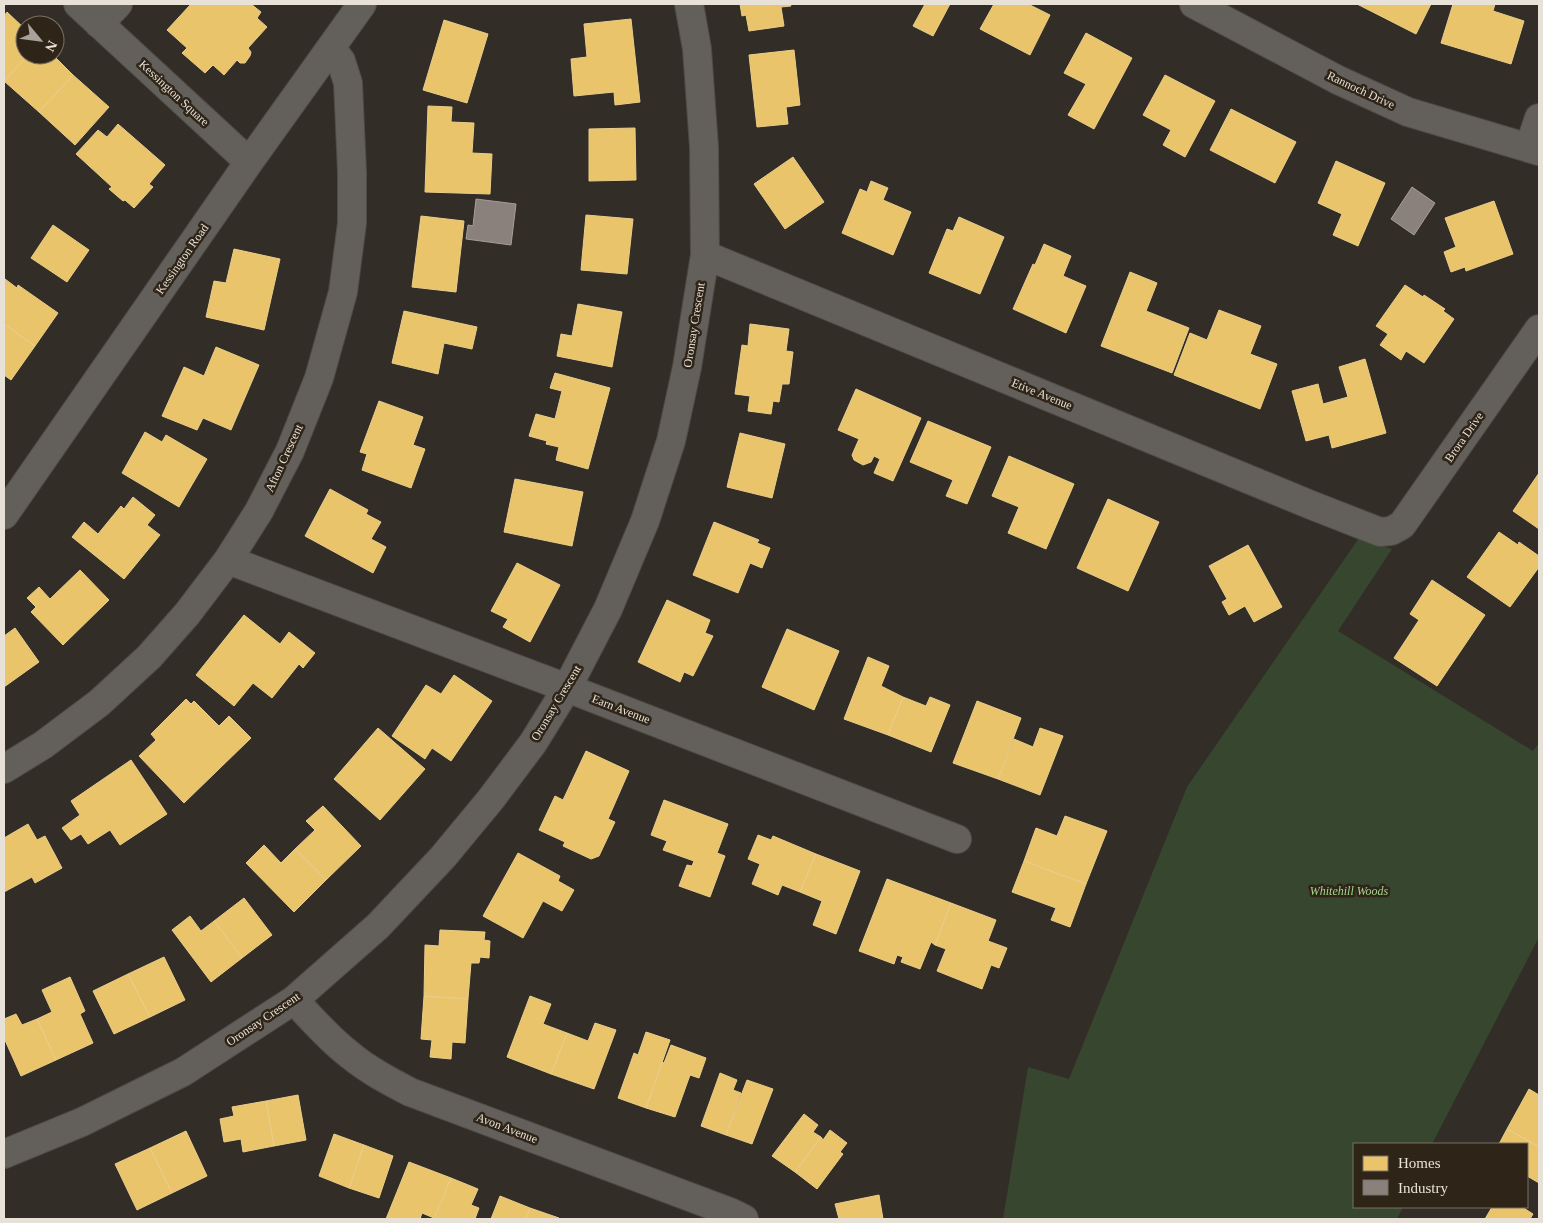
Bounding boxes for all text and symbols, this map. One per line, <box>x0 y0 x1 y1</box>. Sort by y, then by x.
north arrow <box>15 15 65 65</box>
text: N <box>42 38 60 54</box>
street label: Kessington Square <box>136 57 212 129</box>
street label: Rannoch Drive <box>1325 68 1397 112</box>
street label: Kessington Road <box>153 221 211 297</box>
street label: Oronsay Crescent <box>680 281 708 368</box>
street label: Etive Avenue <box>1010 376 1074 412</box>
street label: Brora Drive <box>1442 409 1486 465</box>
street label: Afton Crescent <box>262 421 306 494</box>
street label: Oronsay Crescent <box>528 662 584 743</box>
street label: Earn Avenue <box>590 691 652 727</box>
park label: Whitehill Woods <box>1310 884 1389 898</box>
street label: Oronsay Crescent <box>224 989 303 1049</box>
street label: Avon Avenue <box>474 1110 540 1146</box>
legend <box>1353 1143 1528 1208</box>
text: Homes <box>1398 1155 1441 1171</box>
text: Industry <box>1398 1180 1448 1196</box>

